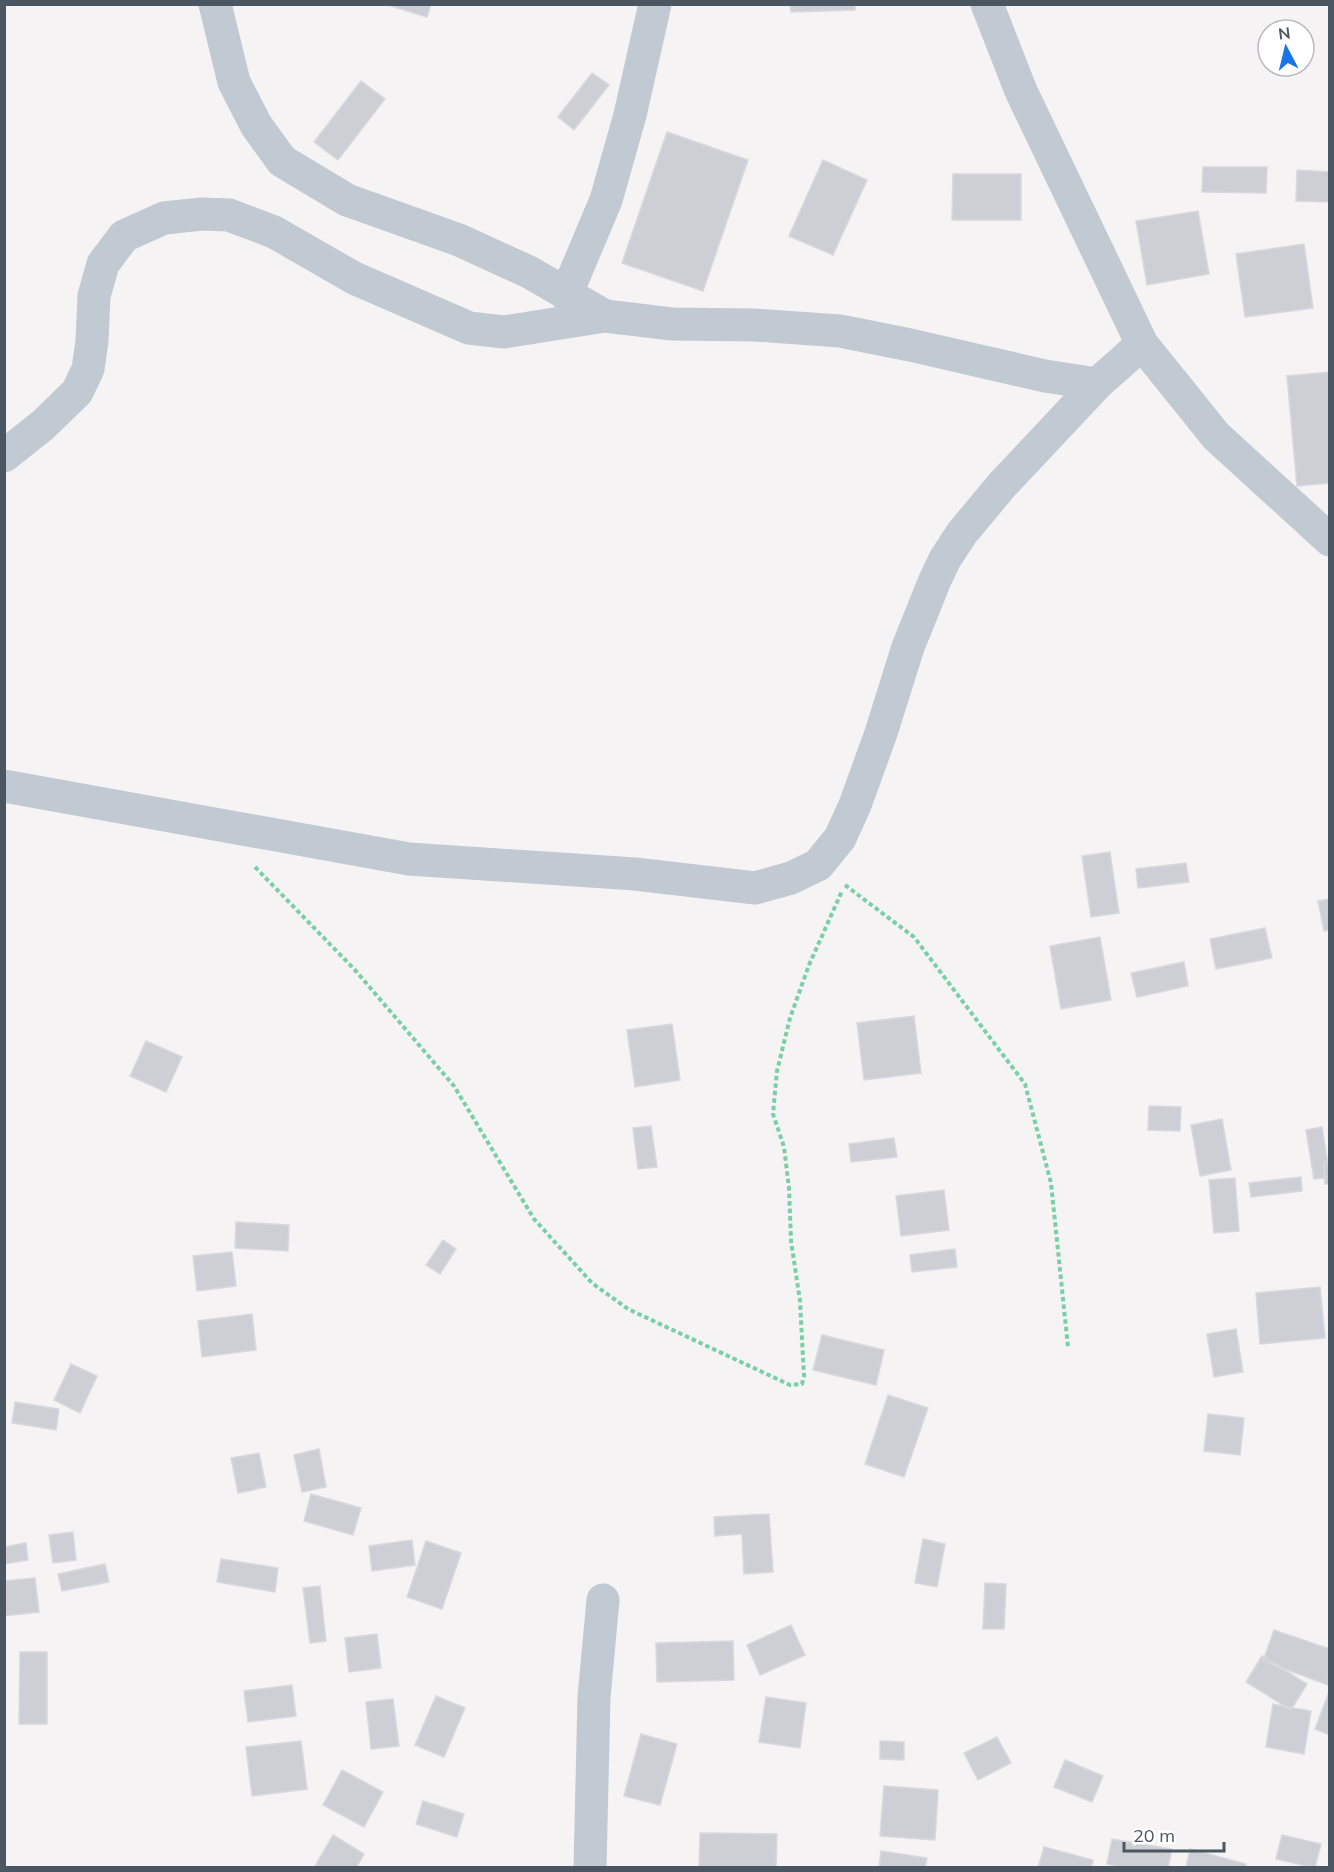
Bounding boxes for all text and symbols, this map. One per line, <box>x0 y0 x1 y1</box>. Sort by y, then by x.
north arrow <box>1256 18 1316 78</box>
text: N <box>1277 22 1291 44</box>
scale bar <box>1124 1815 1224 1853</box>
text: 20 m <box>1133 1824 1175 1847</box>

